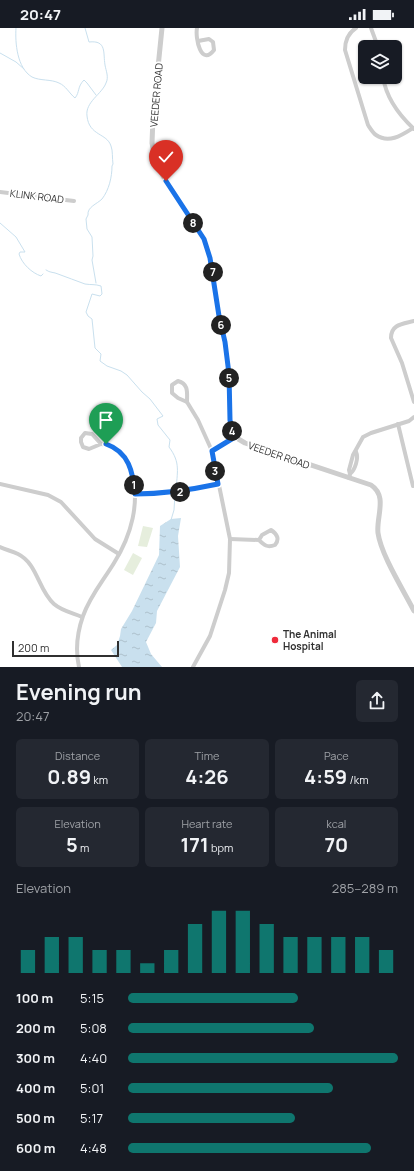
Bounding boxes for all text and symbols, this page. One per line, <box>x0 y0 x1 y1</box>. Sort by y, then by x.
text: 20:47 <box>20 4 61 25</box>
map controls <box>358 40 402 84</box>
button: layers <box>358 40 402 84</box>
street label: VEEDER ROAD <box>146 62 166 128</box>
pin <box>149 140 183 181</box>
icon: check <box>155 146 177 168</box>
street label: KLINK ROAD <box>9 186 65 206</box>
pin: 8 <box>183 213 203 233</box>
text: 8 <box>190 215 196 230</box>
pin: 7 <box>203 262 223 282</box>
text: 7 <box>210 264 216 279</box>
pin: 6 <box>211 315 231 335</box>
text: 6 <box>218 317 224 332</box>
pin: 5 <box>219 368 239 388</box>
text: 5 <box>226 370 232 385</box>
pin <box>89 403 123 444</box>
icon: arrive <box>95 409 117 431</box>
pin: 4 <box>222 421 242 441</box>
text: 4 <box>229 423 235 438</box>
street label: VEEDER ROAD <box>246 438 312 472</box>
pin: 3 <box>205 461 225 481</box>
text: 3 <box>212 463 218 478</box>
pin: 1 <box>124 475 144 495</box>
text: 1 <box>132 477 136 492</box>
pin: 2 <box>170 482 190 502</box>
text: 2 <box>177 484 183 499</box>
place label: The Animal Hospital <box>283 627 337 653</box>
marker: The Animal Hospital <box>270 635 280 645</box>
scale bar <box>12 639 119 658</box>
text: 200 m <box>18 640 49 655</box>
text: Evening run <box>16 677 141 707</box>
button: share <box>356 680 398 722</box>
text: 20:47 <box>16 707 49 725</box>
text: Distance <box>55 748 100 763</box>
text: Time <box>195 748 219 763</box>
text: Pace <box>324 748 349 763</box>
text: 0.89 <box>47 763 91 790</box>
text: 4:26 <box>185 763 229 790</box>
text: 4:59 <box>304 763 347 790</box>
text: km <box>91 772 108 787</box>
text: /km <box>347 772 369 787</box>
text: Elevation <box>54 816 101 831</box>
text: Heart rate <box>181 816 233 831</box>
text: kcal <box>326 816 346 831</box>
text: 5 <box>66 831 78 858</box>
text: 171 <box>181 831 209 858</box>
text: 70 <box>324 831 348 858</box>
text: m <box>78 840 89 855</box>
text: bpm <box>209 840 233 855</box>
text: Elevation <box>16 879 71 897</box>
text: 285–289 m <box>332 879 398 897</box>
text: 100 m <box>16 989 53 1007</box>
text: 5:15 <box>80 989 104 1007</box>
text: 200 m <box>16 1019 55 1037</box>
text: 5:08 <box>80 1019 107 1037</box>
text: 300 m <box>16 1049 55 1067</box>
text: 4:40 <box>80 1049 107 1067</box>
text: 400 m <box>16 1079 55 1097</box>
text: 5:01 <box>80 1079 104 1097</box>
text: 500 m <box>16 1109 55 1127</box>
text: 5:17 <box>80 1109 103 1127</box>
text: 600 m <box>16 1139 55 1157</box>
text: 4:48 <box>80 1139 107 1157</box>

